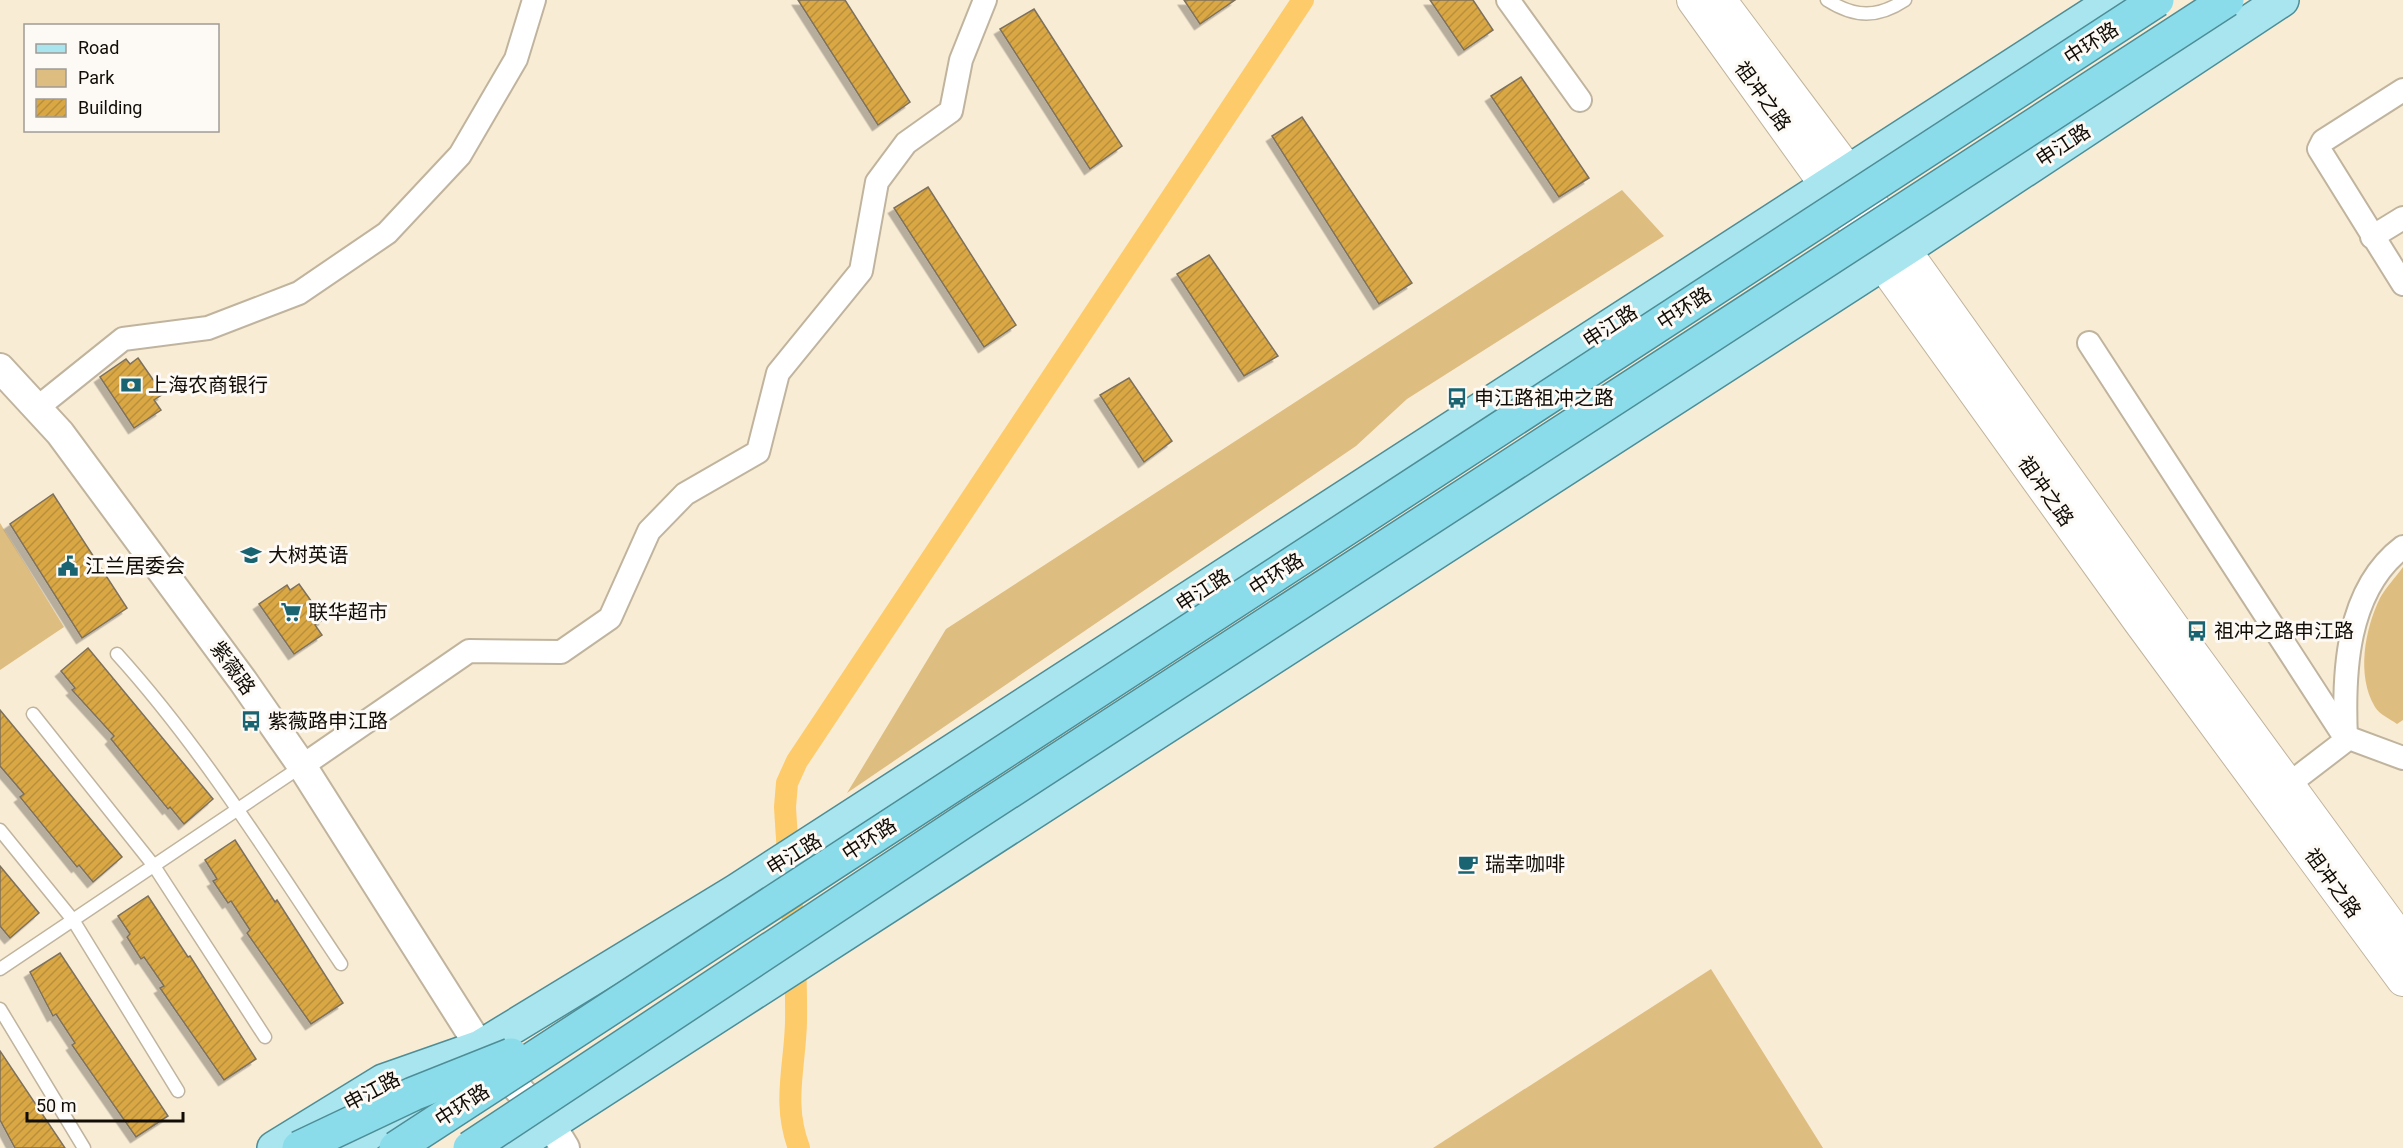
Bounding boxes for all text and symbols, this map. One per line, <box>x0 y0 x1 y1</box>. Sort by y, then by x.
street label: 中环路 <box>2059 17 2123 69</box>
legend <box>24 24 219 132</box>
text: Road <box>78 37 119 58</box>
street label: 祖冲之路 <box>1730 57 1796 135</box>
text: Park <box>78 67 115 88</box>
text: Building <box>78 97 142 118</box>
street label: 申江路 <box>2031 119 2095 171</box>
street label: 中环路 <box>1652 282 1716 334</box>
street label: 申江路 <box>1578 300 1642 352</box>
bank icon: 上海农商银行 <box>119 373 143 397</box>
place label: 上海农商银行 <box>148 373 268 397</box>
bus stop icon: 申江路祖冲之路 <box>1445 386 1469 410</box>
place label: 申江路祖冲之路 <box>1474 386 1614 410</box>
street label: 祖冲之路 <box>2013 451 2079 531</box>
school or university icon: 大树英语 <box>239 543 263 567</box>
place label: 大树英语 <box>268 543 348 567</box>
street label: 中环路 <box>1244 548 1308 600</box>
public building icon: 江兰居委会 <box>56 554 80 578</box>
place label: 江兰居委会 <box>85 554 185 578</box>
street label: 申江路 <box>1171 564 1235 616</box>
supermarket icon: 联华超市 <box>279 600 303 624</box>
place label: 联华超市 <box>308 600 388 624</box>
bus stop icon: 祖冲之路申江路 <box>2185 619 2209 643</box>
place label: 祖冲之路申江路 <box>2214 619 2354 643</box>
street label: 紫薇路 <box>206 637 260 699</box>
bus stop icon: 紫薇路申江路 <box>239 709 263 733</box>
place label: 紫薇路申江路 <box>268 709 388 733</box>
street label: 中环路 <box>837 813 901 865</box>
street label: 申江路 <box>762 828 826 880</box>
street label: 祖冲之路 <box>2300 844 2366 922</box>
cafe icon: 瑞幸咖啡 <box>1456 852 1480 876</box>
place label: 瑞幸咖啡 <box>1485 852 1565 876</box>
street label: 申江路 <box>340 1066 404 1116</box>
street label: 中环路 <box>430 1079 494 1131</box>
scale bar <box>27 1085 183 1123</box>
text: 50 m <box>36 1095 76 1116</box>

